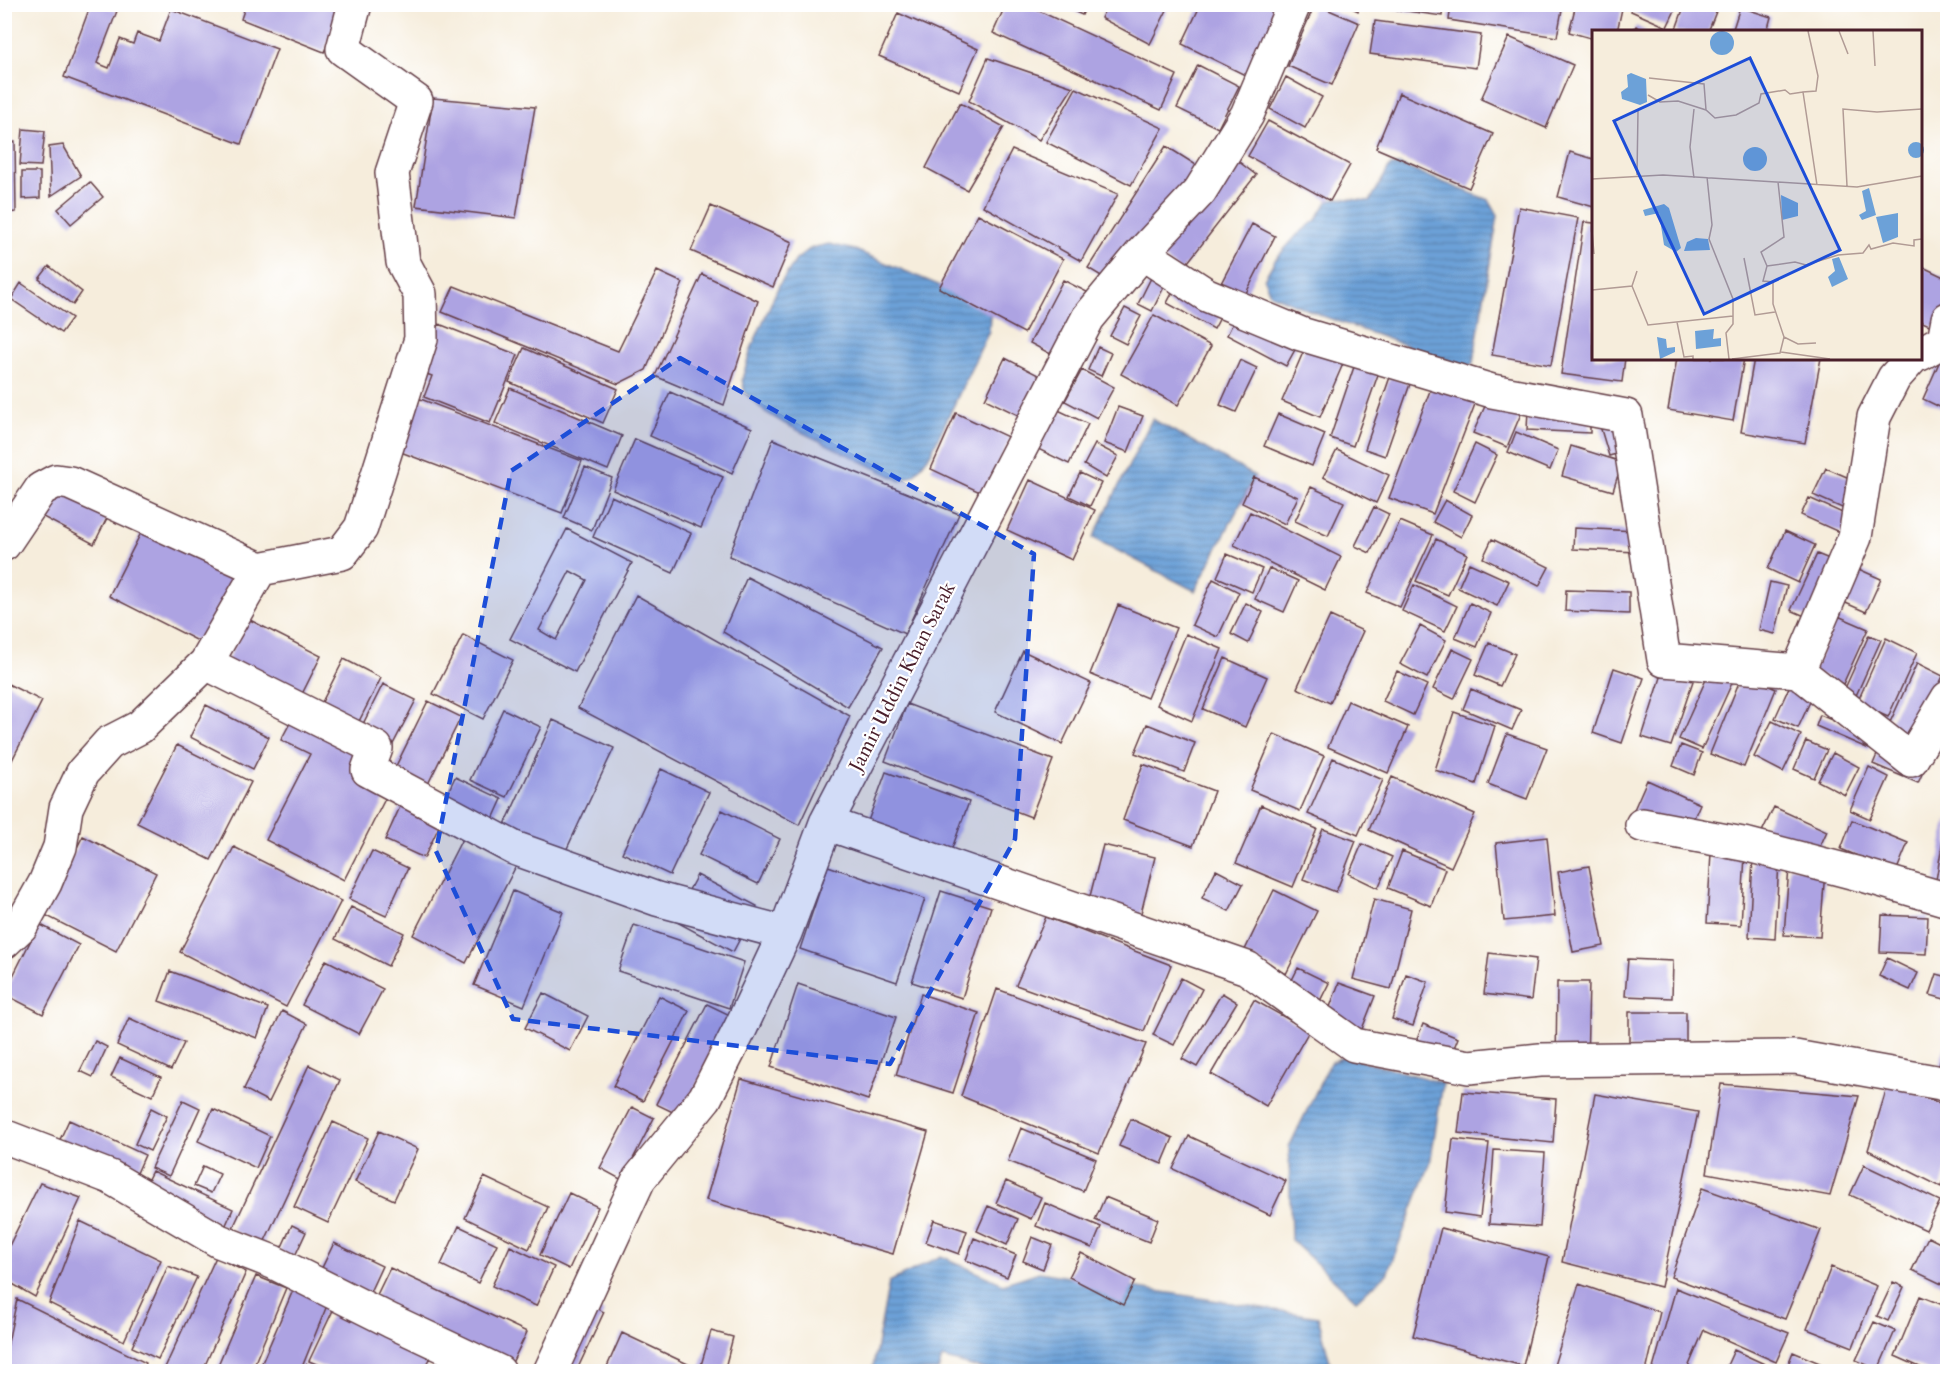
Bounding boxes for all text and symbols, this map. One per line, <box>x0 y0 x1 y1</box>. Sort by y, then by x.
inset map <box>1592 30 1922 360</box>
street label: Jamir Uddin Khan Sarak <box>843 578 960 777</box>

